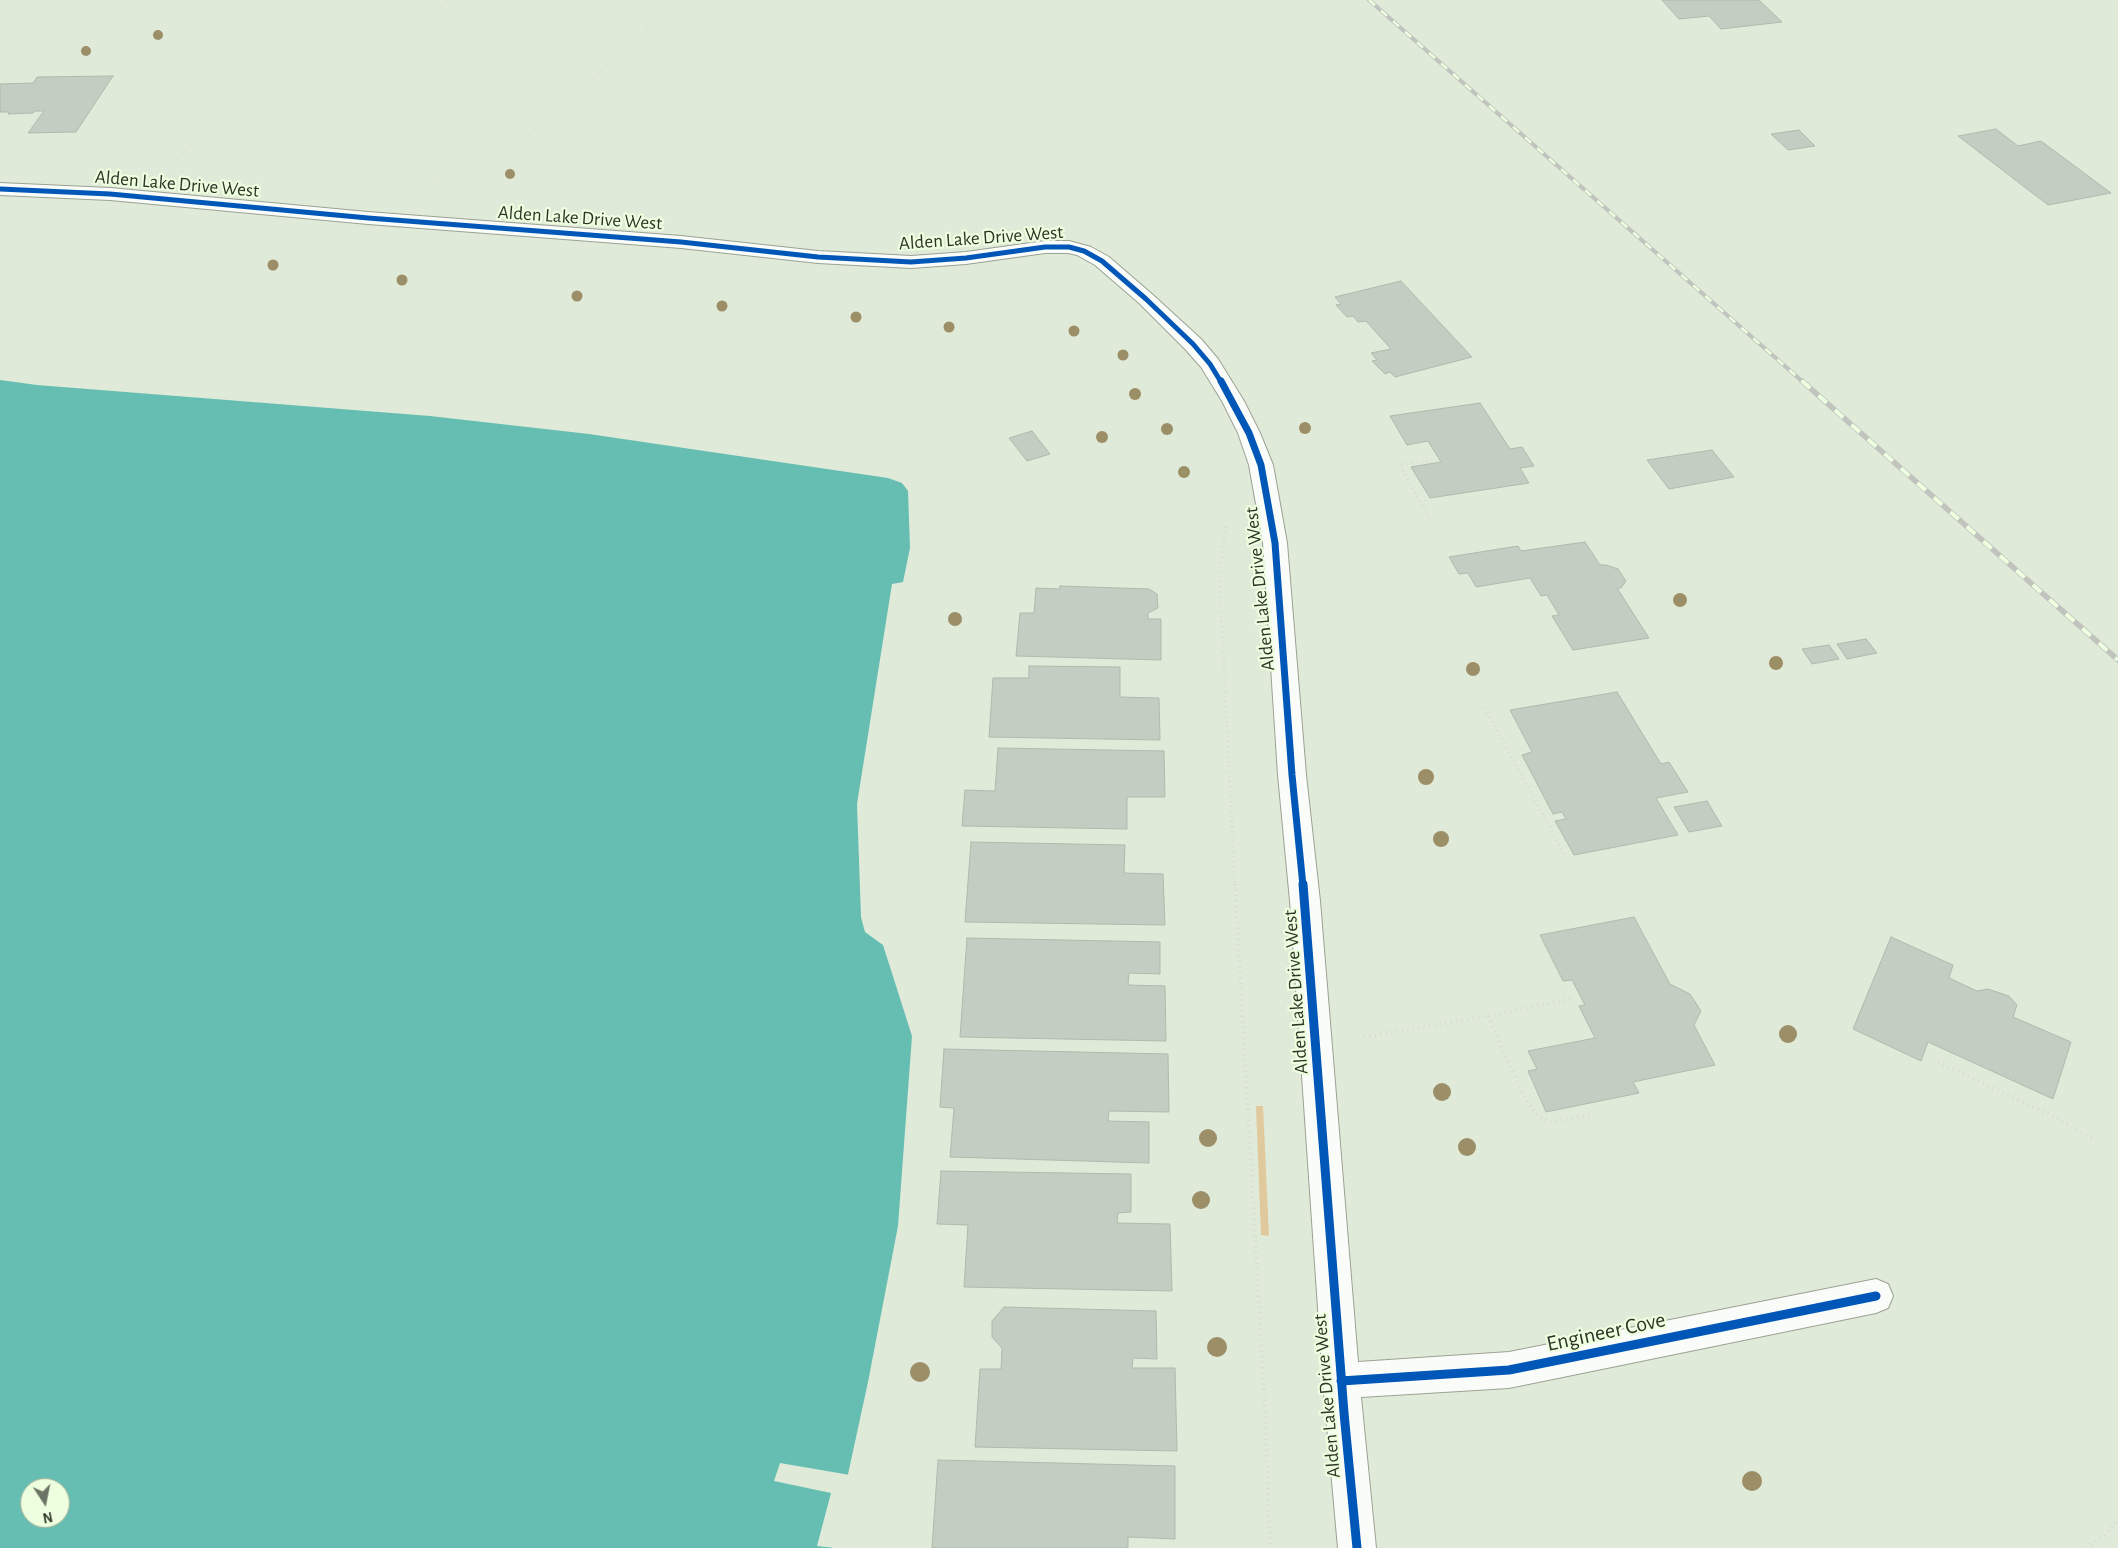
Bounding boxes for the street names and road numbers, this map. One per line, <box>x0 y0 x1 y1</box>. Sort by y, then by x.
street label: Alden Lake Drive West <box>94 165 260 203</box>
street label: Alden Lake Drive West <box>497 201 663 235</box>
street label: Alden Lake Drive West <box>898 221 1064 255</box>
street label: Alden Lake Drive West <box>1240 506 1280 672</box>
street label: Alden Lake Drive West <box>1279 909 1313 1075</box>
street label: Engineer Cove <box>1544 1307 1668 1357</box>
street label: Alden Lake Drive West <box>1308 1313 1346 1479</box>

